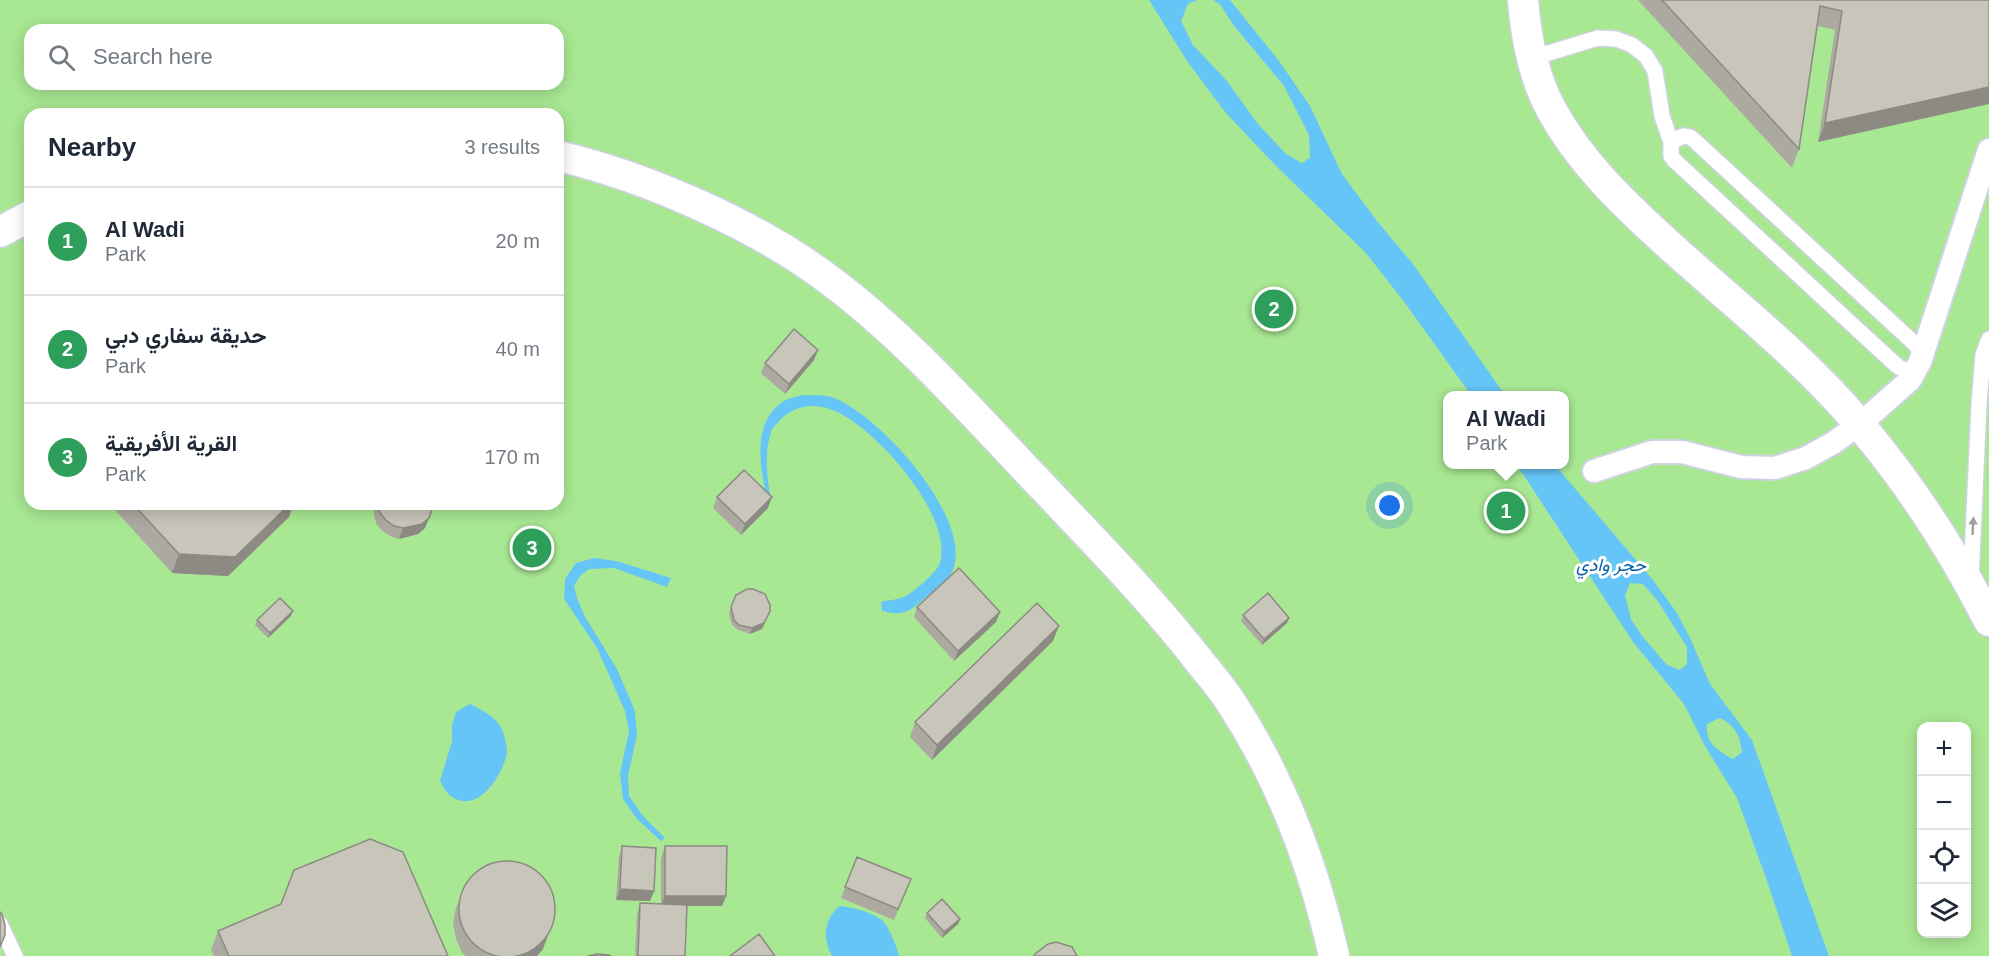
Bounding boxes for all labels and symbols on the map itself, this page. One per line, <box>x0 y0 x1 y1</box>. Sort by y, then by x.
pin: 2 <box>1254 286 1294 332</box>
pin: 1 <box>1486 488 1526 534</box>
your location <box>1375 491 1404 520</box>
one-way arrow <box>1969 517 1978 536</box>
pin: 3 <box>512 526 552 570</box>
water label: حجر وادي <box>1576 555 1647 580</box>

